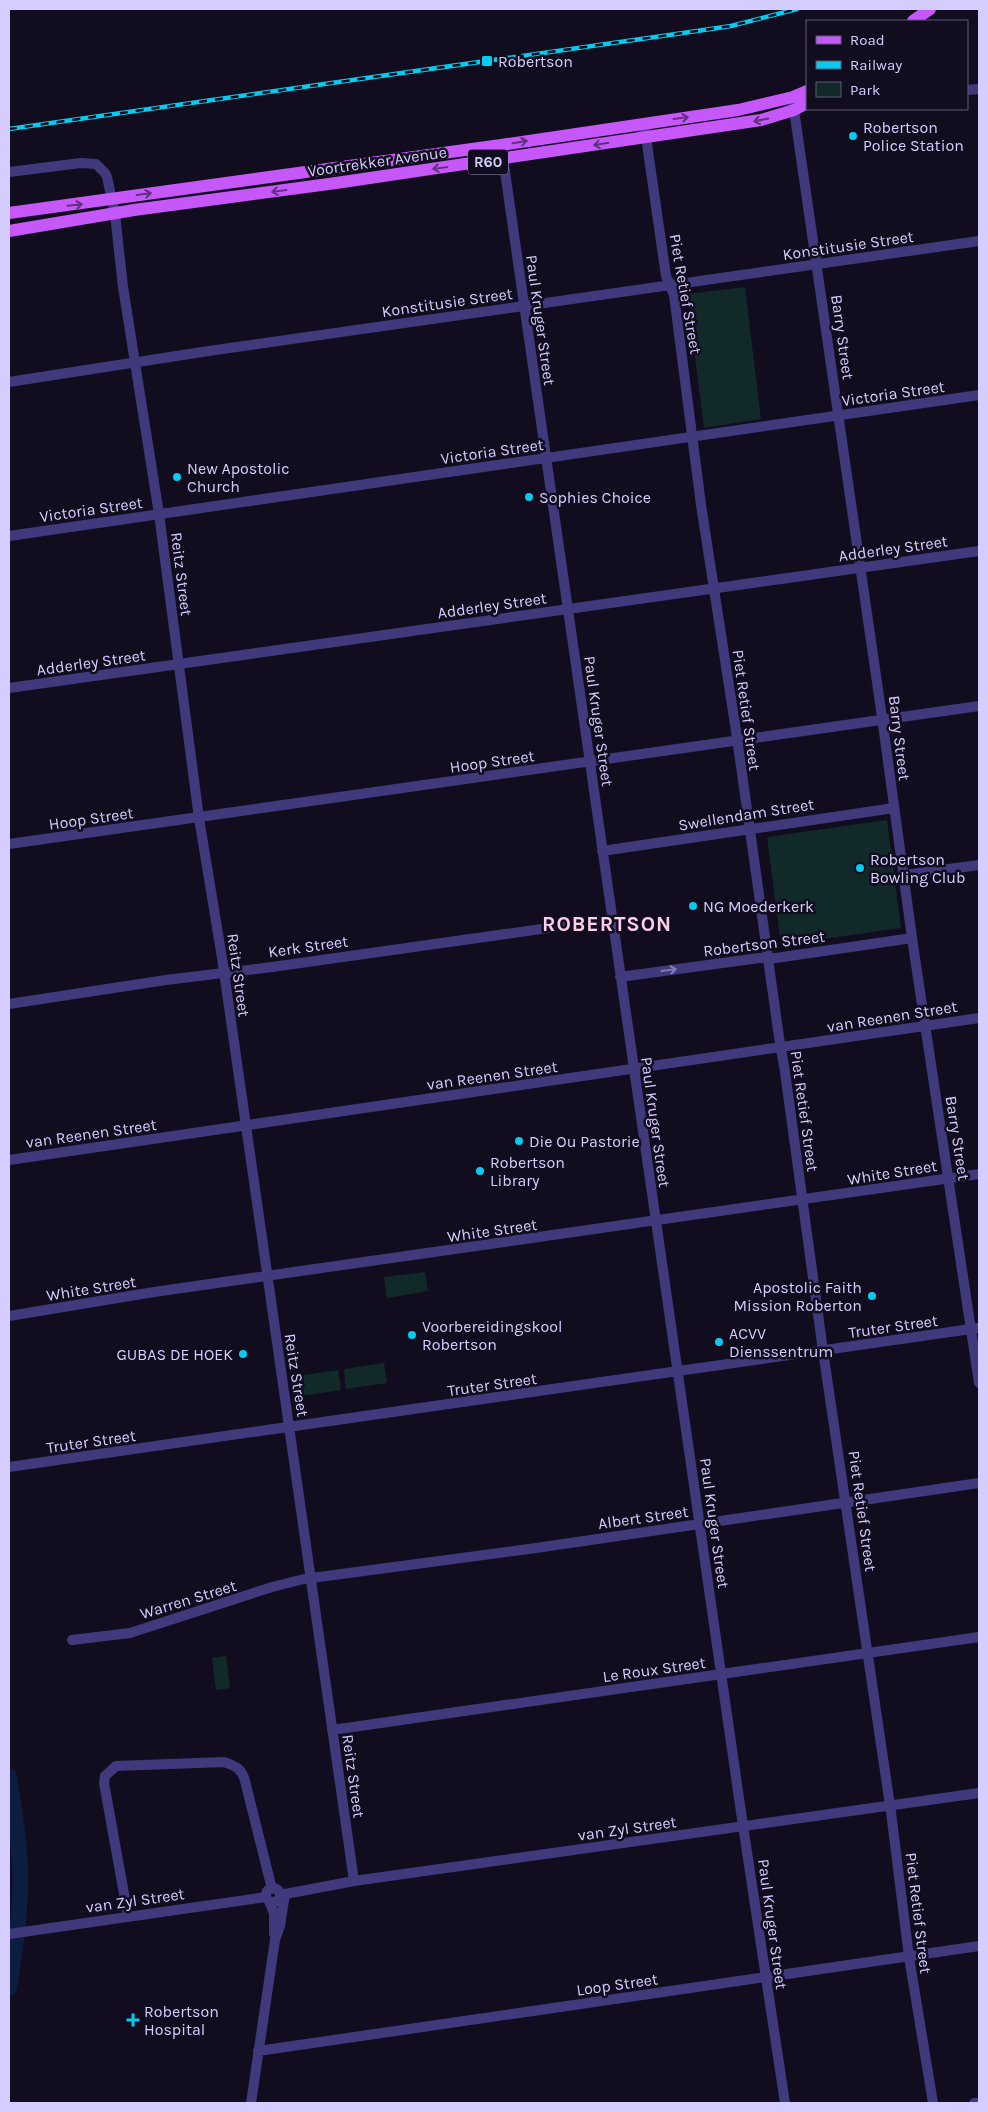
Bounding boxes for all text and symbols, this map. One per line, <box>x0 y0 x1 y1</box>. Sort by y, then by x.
legend <box>806 20 968 110</box>
text: Road <box>850 31 885 49</box>
place label: Robertson <box>498 52 573 71</box>
marker: Robertson <box>480 54 494 68</box>
text: Railway <box>850 56 902 74</box>
text: Park <box>850 81 880 99</box>
one-way arrow <box>673 113 689 123</box>
one-way arrow <box>754 115 770 125</box>
place label: Robertson Police Station <box>863 118 964 155</box>
marker: Robertson Police Station <box>847 130 859 142</box>
one-way arrow <box>512 137 528 147</box>
one-way arrow <box>593 140 609 150</box>
street label: Voortrekker Avenue <box>306 142 448 181</box>
road number: R60 <box>468 150 508 174</box>
one-way arrow <box>432 164 448 174</box>
one-way arrow <box>272 186 288 196</box>
one-way arrow <box>136 189 152 199</box>
one-way arrow <box>66 200 82 210</box>
street label: Konstitusie Street <box>781 227 915 264</box>
street label: Piet Retief Street <box>666 232 705 356</box>
street label: Paul Kruger Street <box>522 254 559 387</box>
street label: Konstitusie Street <box>380 284 514 321</box>
street label: Barry Street <box>827 293 858 381</box>
street label: Victoria Street <box>840 377 946 410</box>
street label: Victoria Street <box>439 435 545 468</box>
place label: New Apostolic Church <box>187 459 290 496</box>
marker: New Apostolic Church <box>171 471 183 483</box>
place label: Sophies Choice <box>539 488 651 507</box>
marker: Sophies Choice <box>523 491 535 503</box>
street label: Victoria Street <box>38 493 144 526</box>
street label: Reitz Street <box>167 531 196 617</box>
street label: Adderley Street <box>837 531 949 566</box>
street label: Adderley Street <box>436 588 548 623</box>
street label: Adderley Street <box>35 645 147 680</box>
street label: Piet Retief Street <box>729 648 764 772</box>
street label: Paul Kruger Street <box>580 655 617 788</box>
street label: Barry Street <box>885 694 914 782</box>
street label: Hoop Street <box>449 746 536 777</box>
street label: Swellendam Street <box>677 794 815 835</box>
street label: Hoop Street <box>48 803 135 834</box>
place label: Robertson Bowling Club <box>870 850 965 887</box>
marker: Robertson Bowling Club <box>854 862 866 874</box>
place label: NG Moederkerk <box>703 897 814 916</box>
marker: NG Moederkerk <box>687 900 699 912</box>
district label: ROBERTSON <box>542 912 672 936</box>
street label: Robertson Street <box>702 927 826 960</box>
street label: Kerk Street <box>267 931 349 962</box>
street label: Reitz Street <box>223 932 254 1018</box>
one-way arrow <box>660 965 676 975</box>
street label: van Reenen Street <box>826 997 959 1036</box>
street label: Piet Retief Street <box>787 1049 822 1173</box>
street label: Paul Kruger Street <box>637 1056 674 1189</box>
street label: van Reenen Street <box>425 1057 559 1094</box>
street label: Barry Street <box>941 1094 974 1182</box>
street label: van Reenen Street <box>24 1115 158 1152</box>
place label: Die Ou Pastorie <box>529 1132 640 1151</box>
marker: Die Ou Pastorie <box>513 1135 525 1147</box>
place label: Robertson Library <box>490 1153 565 1190</box>
street label: White Street <box>846 1156 938 1189</box>
marker: Robertson Library <box>474 1165 486 1177</box>
street label: White Street <box>446 1215 538 1246</box>
street label: White Street <box>45 1272 137 1305</box>
place label: Apostolic Faith Mission Roberton <box>733 1278 862 1315</box>
marker: Apostolic Faith Mission Roberton <box>866 1290 878 1302</box>
street label: Truter Street <box>847 1311 939 1342</box>
place label: Voorbereidingskool Robertson <box>422 1317 563 1354</box>
place label: ACVV Dienssentrum <box>729 1324 833 1361</box>
marker: Voorbereidingskool Robertson <box>406 1329 418 1341</box>
street label: Reitz Street <box>281 1332 312 1418</box>
marker: ACVV Dienssentrum <box>713 1336 725 1348</box>
place label: GUBAS DE HOEK <box>117 1345 233 1364</box>
marker: GUBAS DE HOEK <box>237 1348 249 1360</box>
street label: Truter Street <box>446 1369 538 1400</box>
street label: Truter Street <box>45 1426 137 1457</box>
street label: Piet Retief Street <box>845 1449 880 1573</box>
street label: Paul Kruger Street <box>696 1457 733 1590</box>
street label: Albert Street <box>597 1502 689 1533</box>
street label: Warren Street <box>138 1576 239 1623</box>
street label: Le Roux Street <box>601 1653 707 1686</box>
street label: Reitz Street <box>338 1733 369 1819</box>
street label: van Zyl Street <box>577 1812 678 1845</box>
street label: Piet Retief Street <box>902 1851 935 1975</box>
street label: Paul Kruger Street <box>754 1858 791 1991</box>
street label: van Zyl Street <box>85 1884 186 1917</box>
street label: Loop Street <box>575 1969 659 2000</box>
place label: Robertson Hospital <box>144 2002 219 2039</box>
marker: Robertson Hospital <box>126 2013 140 2027</box>

